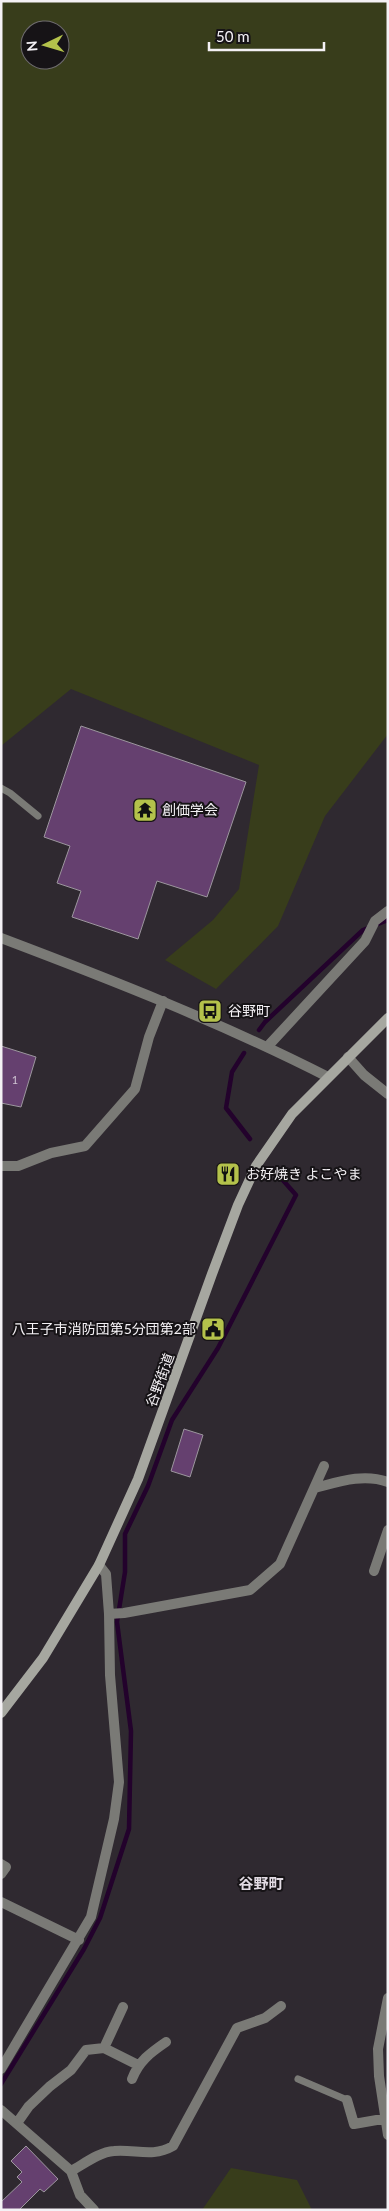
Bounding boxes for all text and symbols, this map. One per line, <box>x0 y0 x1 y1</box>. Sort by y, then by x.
north arrow <box>20 20 70 70</box>
scale bar <box>209 20 324 52</box>
text: 50 m <box>216 27 250 45</box>
text: N <box>23 40 40 52</box>
temple icon: 創価学会 <box>132 797 158 823</box>
place label: 創価学会 <box>162 801 218 818</box>
bus stop icon: 谷野町 <box>197 998 223 1024</box>
place label: 谷野町 <box>228 1002 270 1019</box>
house number: 1 <box>12 1073 18 1086</box>
restaurant icon: お好焼き よこやま <box>215 1161 241 1187</box>
place label: お好焼き よこやま <box>246 1165 362 1182</box>
public building icon: 八王子市消防団第5分団第2部 <box>200 1316 226 1342</box>
place label: 八王子市消防団第5分団第2部 <box>12 1320 196 1337</box>
street label: 谷野街道 <box>142 1351 177 1409</box>
district label: 谷野町 <box>238 1874 284 1892</box>

